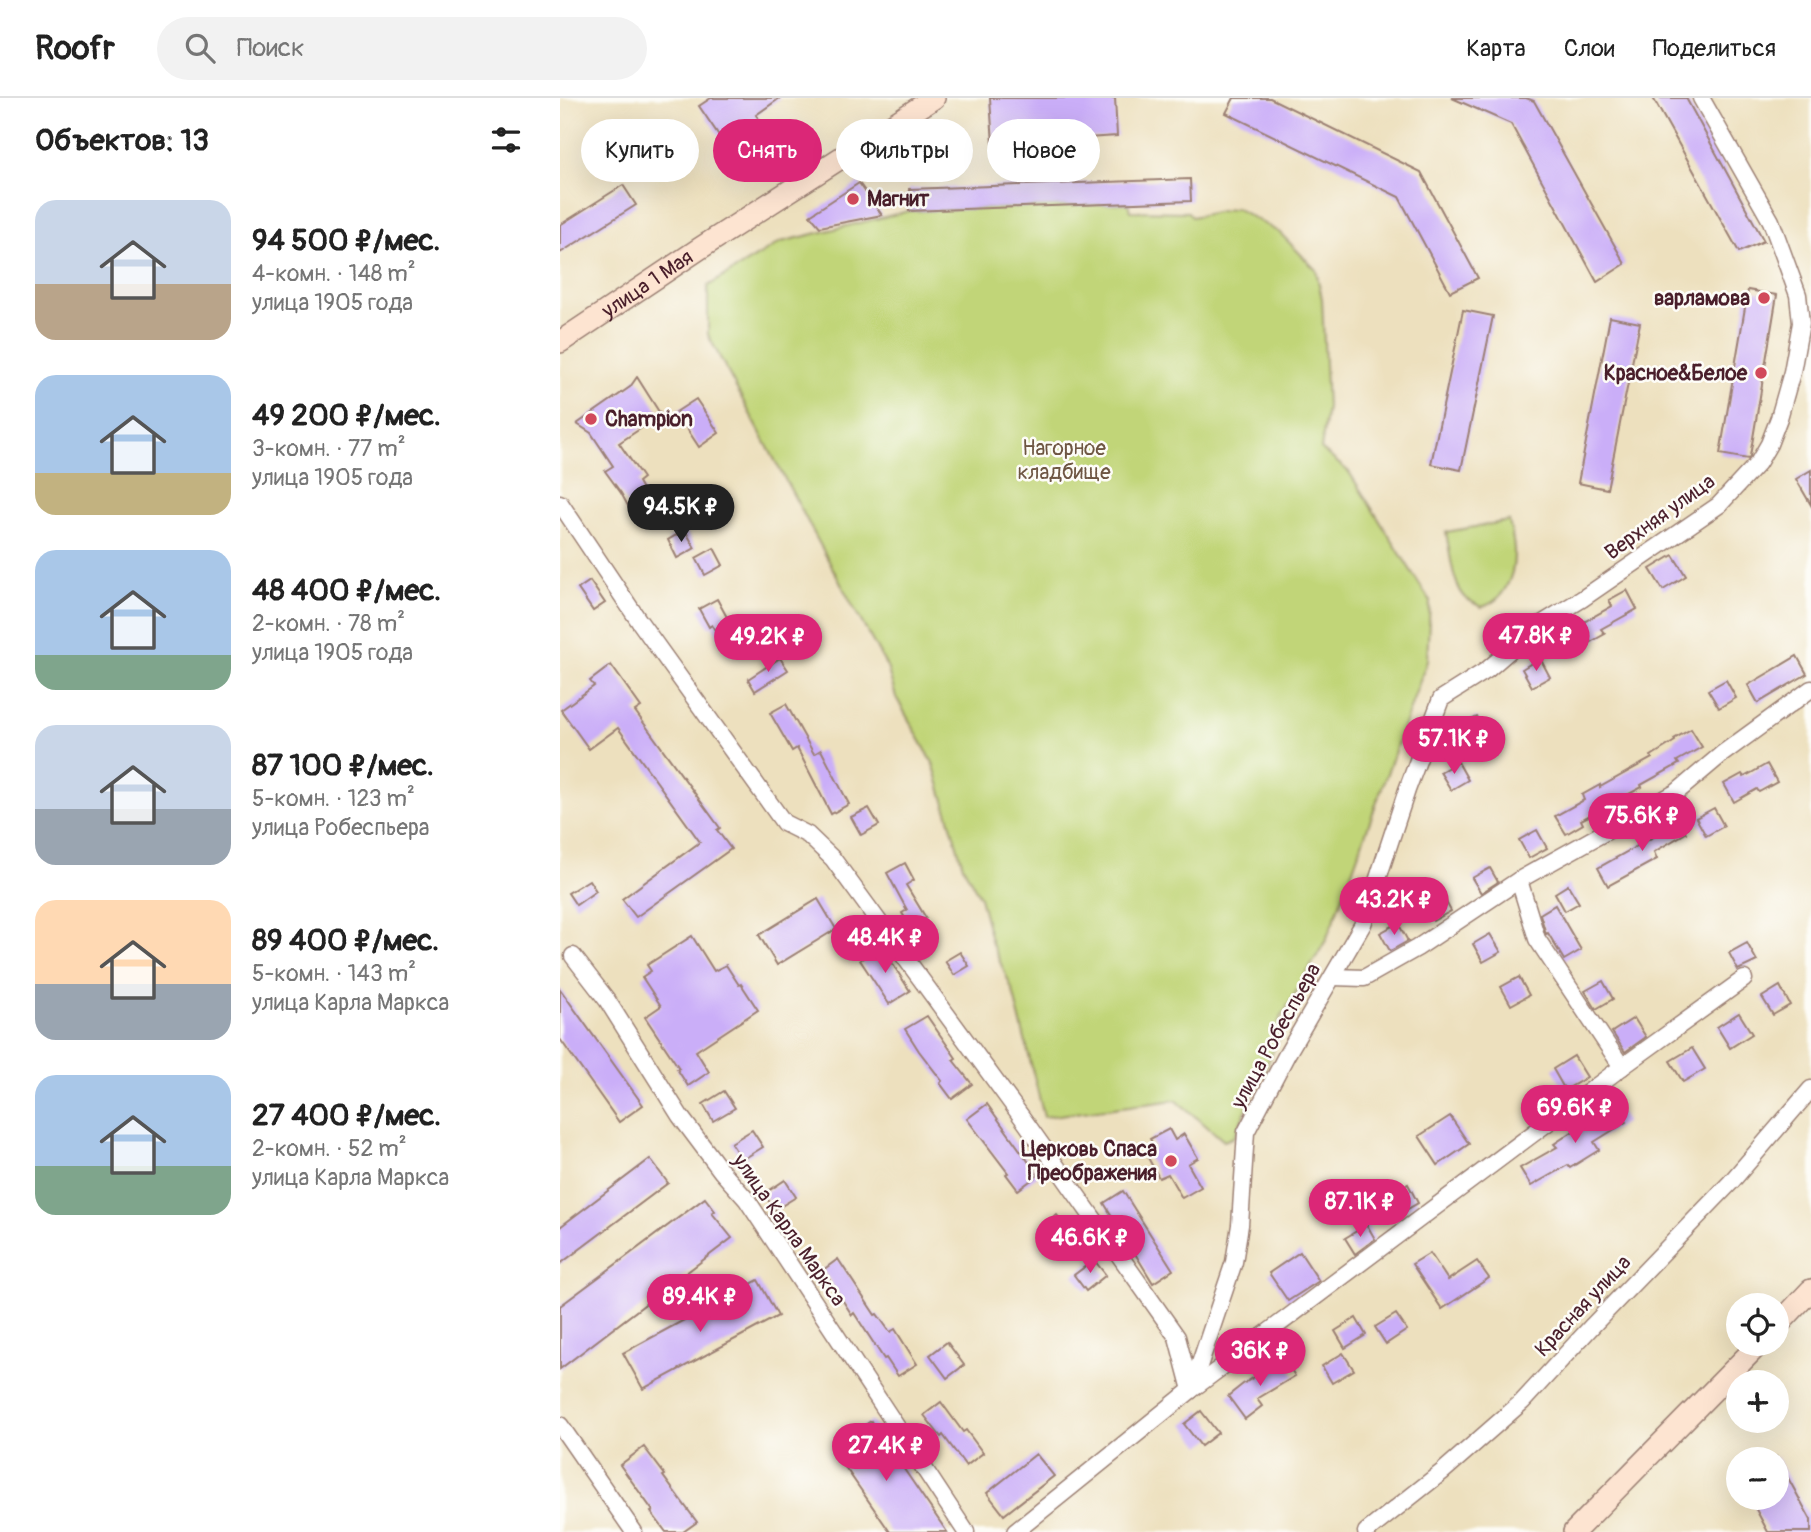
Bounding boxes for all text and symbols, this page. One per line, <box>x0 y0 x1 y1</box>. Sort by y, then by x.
search box <box>157 17 647 80</box>
text: Roofr <box>35 28 115 69</box>
icon: search <box>181 29 219 67</box>
text: Поиск <box>237 32 305 64</box>
text: Карта <box>1466 34 1526 63</box>
text: Слои <box>1564 34 1615 63</box>
text: Поделиться <box>1653 34 1776 63</box>
chip: Купить <box>581 119 699 182</box>
chip: Снять <box>713 119 822 182</box>
chip: Фильтры <box>836 119 973 182</box>
chip: Новое <box>987 119 1100 182</box>
icon: filters <box>487 121 525 159</box>
text: Объектов: 13 <box>35 122 209 159</box>
place label: Магнит <box>867 186 930 213</box>
marker: Магнит <box>845 191 861 207</box>
text: 94 500 ₽/мес. <box>252 222 440 259</box>
icon: home <box>91 228 175 312</box>
street label: улица 1 Мая <box>596 243 698 324</box>
text: 4-комн. · 148 m² <box>252 259 416 288</box>
place label: варламова <box>1654 285 1750 312</box>
text: улица 1905 года <box>252 288 413 317</box>
marker: варламова <box>1756 290 1772 306</box>
place label: Красное&Белое <box>1604 360 1748 387</box>
marker: Красное&Белое <box>1753 365 1769 381</box>
text: 49 200 ₽/мес. <box>252 397 441 434</box>
icon: home <box>91 403 175 487</box>
place label: Champion <box>605 406 693 433</box>
marker: Champion <box>583 411 599 427</box>
text: 3-комн. · 77 m² <box>252 434 406 463</box>
park label: Нагорное кладбище <box>1018 435 1111 486</box>
text: улица 1905 года <box>252 463 413 492</box>
street label: Верхняя улица <box>1600 468 1720 566</box>
pin: 94.5K ₽ <box>616 484 746 544</box>
text: 94.5K ₽ <box>643 492 719 521</box>
text: 48 400 ₽/мес. <box>252 572 441 609</box>
icon: home <box>91 578 175 662</box>
text: 2-комн. · 78 m² <box>252 609 405 638</box>
pin: 49.2K ₽ <box>703 614 833 674</box>
pin: 47.8K ₽ <box>1471 614 1601 673</box>
text: 47.8K ₽ <box>1499 621 1573 650</box>
text: 49.2K ₽ <box>730 622 806 651</box>
text: улица 1905 года <box>252 638 413 667</box>
pin: 57.1K ₽ <box>1389 716 1519 776</box>
text: 57.1K ₽ <box>1418 724 1490 753</box>
text: 87 100 ₽/мес. <box>252 747 434 784</box>
icon: home <box>91 753 175 837</box>
text: 5-комн. · 123 m² <box>252 784 415 813</box>
pin: 75.6K ₽ <box>1577 794 1707 853</box>
text: 75.6K ₽ <box>1604 801 1680 830</box>
text: улица Робеспьера <box>252 813 429 842</box>
pin: 43.2K ₽ <box>1329 878 1459 937</box>
text: 43.2K ₽ <box>1356 885 1432 914</box>
pin: 48.4K ₽ <box>820 916 950 975</box>
text: 89 400 ₽/мес. <box>252 922 439 959</box>
text: 48.4K ₽ <box>847 923 923 952</box>
icon: home <box>91 928 175 1012</box>
text: 5-комн. · 143 m² <box>252 959 416 988</box>
street label: улица Робеспьера <box>1224 959 1327 1114</box>
text: улица Карла Маркса <box>252 988 449 1017</box>
pin: 69.6K ₽ <box>1510 1086 1640 1145</box>
text: 69.6K ₽ <box>1537 1093 1613 1122</box>
text: 27 400 ₽/мес. <box>252 1097 441 1134</box>
icon: home <box>91 1103 175 1187</box>
text: 2-комн. · 52 m² <box>252 1134 407 1163</box>
place label: Церковь Спаса Преображения <box>1021 1136 1157 1187</box>
street label: улица Карла Маркса <box>726 1148 852 1311</box>
marker: Церковь Спаса Преображения <box>1163 1153 1179 1169</box>
text: улица Карла Маркса <box>252 1163 449 1192</box>
pin: 87.1K ₽ <box>1295 1180 1425 1239</box>
text: 87.1K ₽ <box>1325 1187 1395 1216</box>
pin: 46.6K ₽ <box>1025 1216 1155 1275</box>
text: 46.6K ₽ <box>1051 1223 1129 1252</box>
street label: Красная улица <box>1529 1249 1637 1363</box>
pin: 89.4K ₽ <box>635 1274 765 1334</box>
text: 89.4K ₽ <box>663 1282 737 1311</box>
map controls <box>1726 1293 1789 1510</box>
button: locate <box>1726 1293 1789 1356</box>
pin: 36K ₽ <box>1211 1328 1309 1388</box>
text: 36K ₽ <box>1231 1336 1289 1365</box>
button: + <box>1726 1370 1789 1433</box>
pin: 27.4K ₽ <box>821 1424 951 1483</box>
text: 27.4K ₽ <box>848 1431 924 1460</box>
button: − <box>1726 1447 1789 1510</box>

